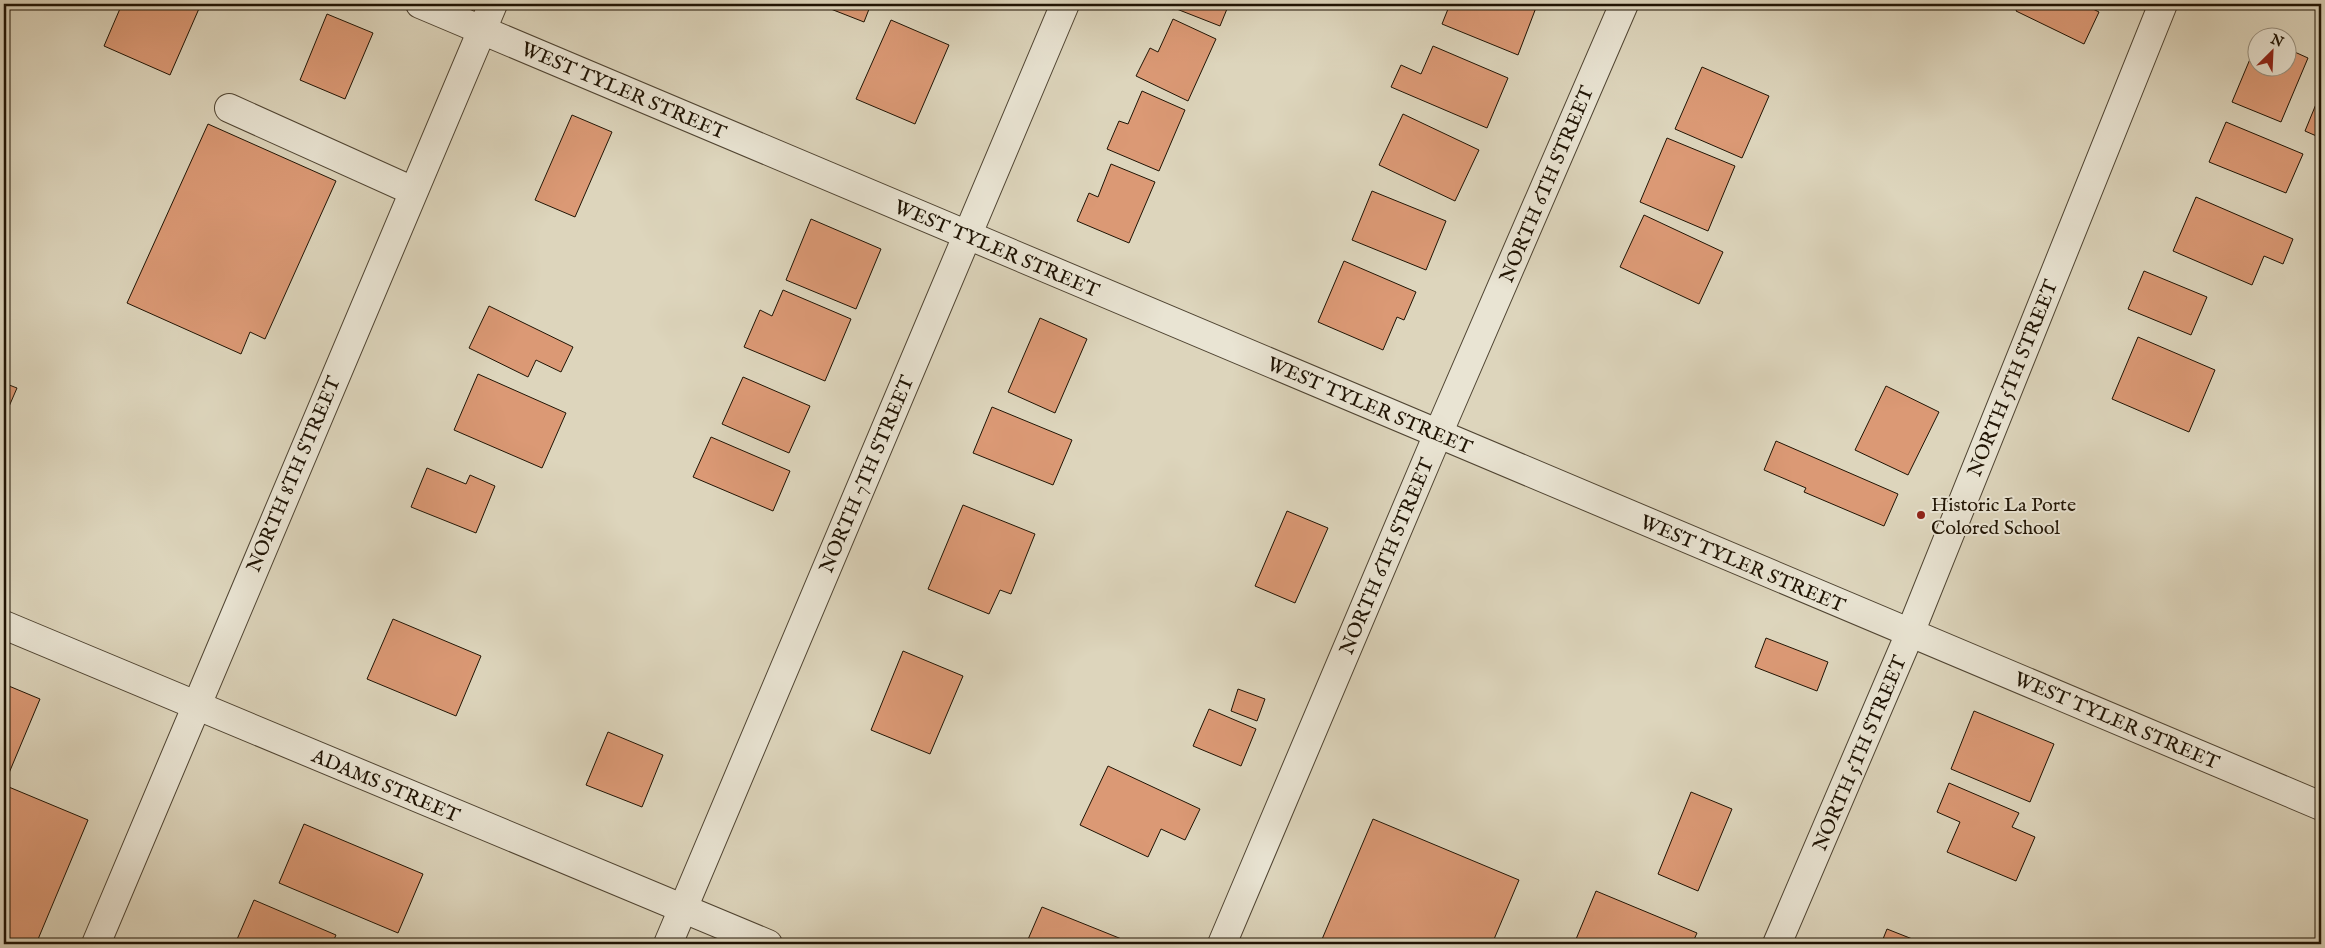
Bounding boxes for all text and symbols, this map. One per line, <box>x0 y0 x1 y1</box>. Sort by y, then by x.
north arrow <box>2248 28 2298 78</box>
text: N <box>2267 30 2286 52</box>
street label: WEST TYLER STREET <box>517 37 730 146</box>
street label: NORTH 6TH STREET <box>1495 82 1600 287</box>
street label: WEST TYLER STREET <box>890 195 1103 304</box>
street label: NORTH 5TH STREET <box>1962 276 2064 481</box>
street label: WEST TYLER STREET <box>1263 352 1476 461</box>
street label: NORTH 8TH STREET <box>242 372 347 576</box>
street label: NORTH 7TH STREET <box>814 372 920 577</box>
street label: NORTH 6TH STREET <box>1335 454 1440 659</box>
place label: Historic La Porte Colored School <box>1931 493 2076 541</box>
marker: Historic La Porte Colored School <box>1915 509 1927 521</box>
street label: WEST TYLER STREET <box>1636 510 1849 619</box>
street label: NORTH 5TH STREET <box>1808 652 1913 855</box>
street label: WEST TYLER STREET <box>2010 667 2223 776</box>
street label: ADAMS STREET <box>307 744 464 829</box>

